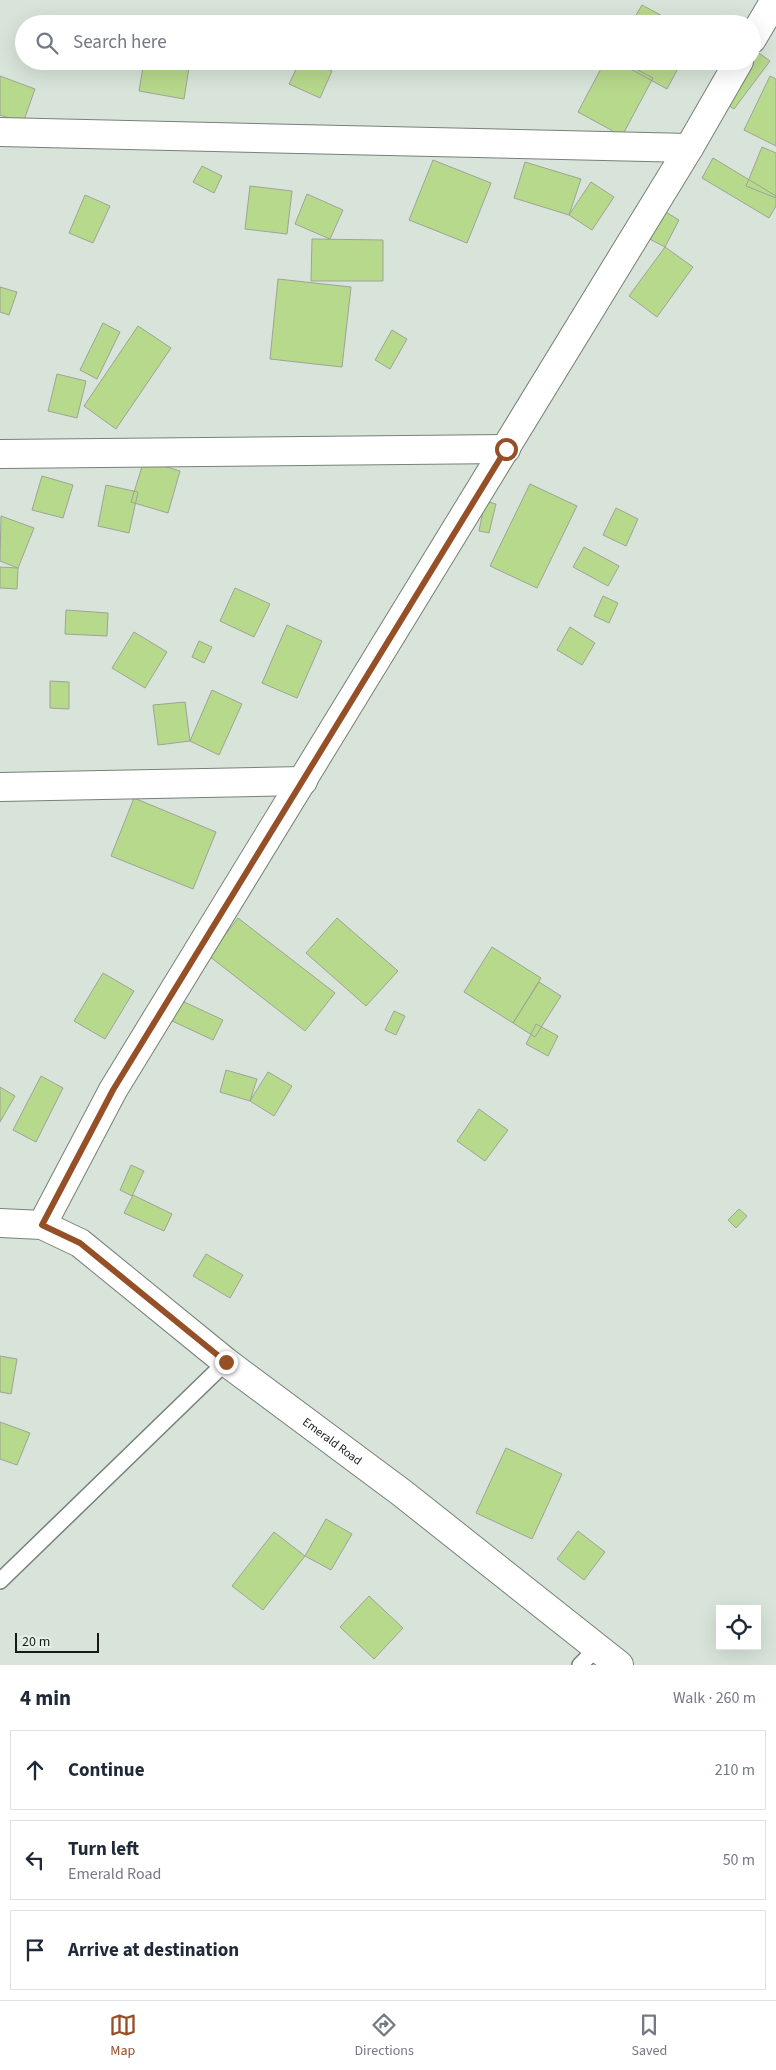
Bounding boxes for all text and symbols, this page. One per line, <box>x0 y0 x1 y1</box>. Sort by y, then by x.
search box <box>15 15 761 70</box>
icon: search <box>33 29 61 57</box>
text: Search here <box>73 29 167 56</box>
route start <box>495 438 518 461</box>
route end <box>215 1351 238 1374</box>
street label: Emerald Road <box>299 1414 365 1469</box>
map controls <box>716 1605 761 1650</box>
button: locate <box>716 1605 761 1650</box>
scale bar <box>15 1630 99 1653</box>
text: 20 m <box>22 1632 50 1652</box>
text: 4 min <box>20 1683 71 1713</box>
text: Walk · 260 m <box>673 1687 756 1709</box>
icon: ahead <box>21 1756 49 1784</box>
text: Continue <box>68 1757 145 1784</box>
text: 210 m <box>715 1759 755 1781</box>
text: Turn left <box>68 1836 139 1863</box>
icon: left <box>21 1846 49 1874</box>
text: 50 m <box>723 1849 755 1871</box>
text: Emerald Road <box>68 1863 161 1885</box>
icon: arrive <box>21 1936 49 1964</box>
text: Arrive at destination <box>68 1937 239 1964</box>
tab: Map <box>109 2011 137 2061</box>
tab: Directions <box>355 2011 414 2061</box>
tab: Saved <box>631 2011 667 2061</box>

